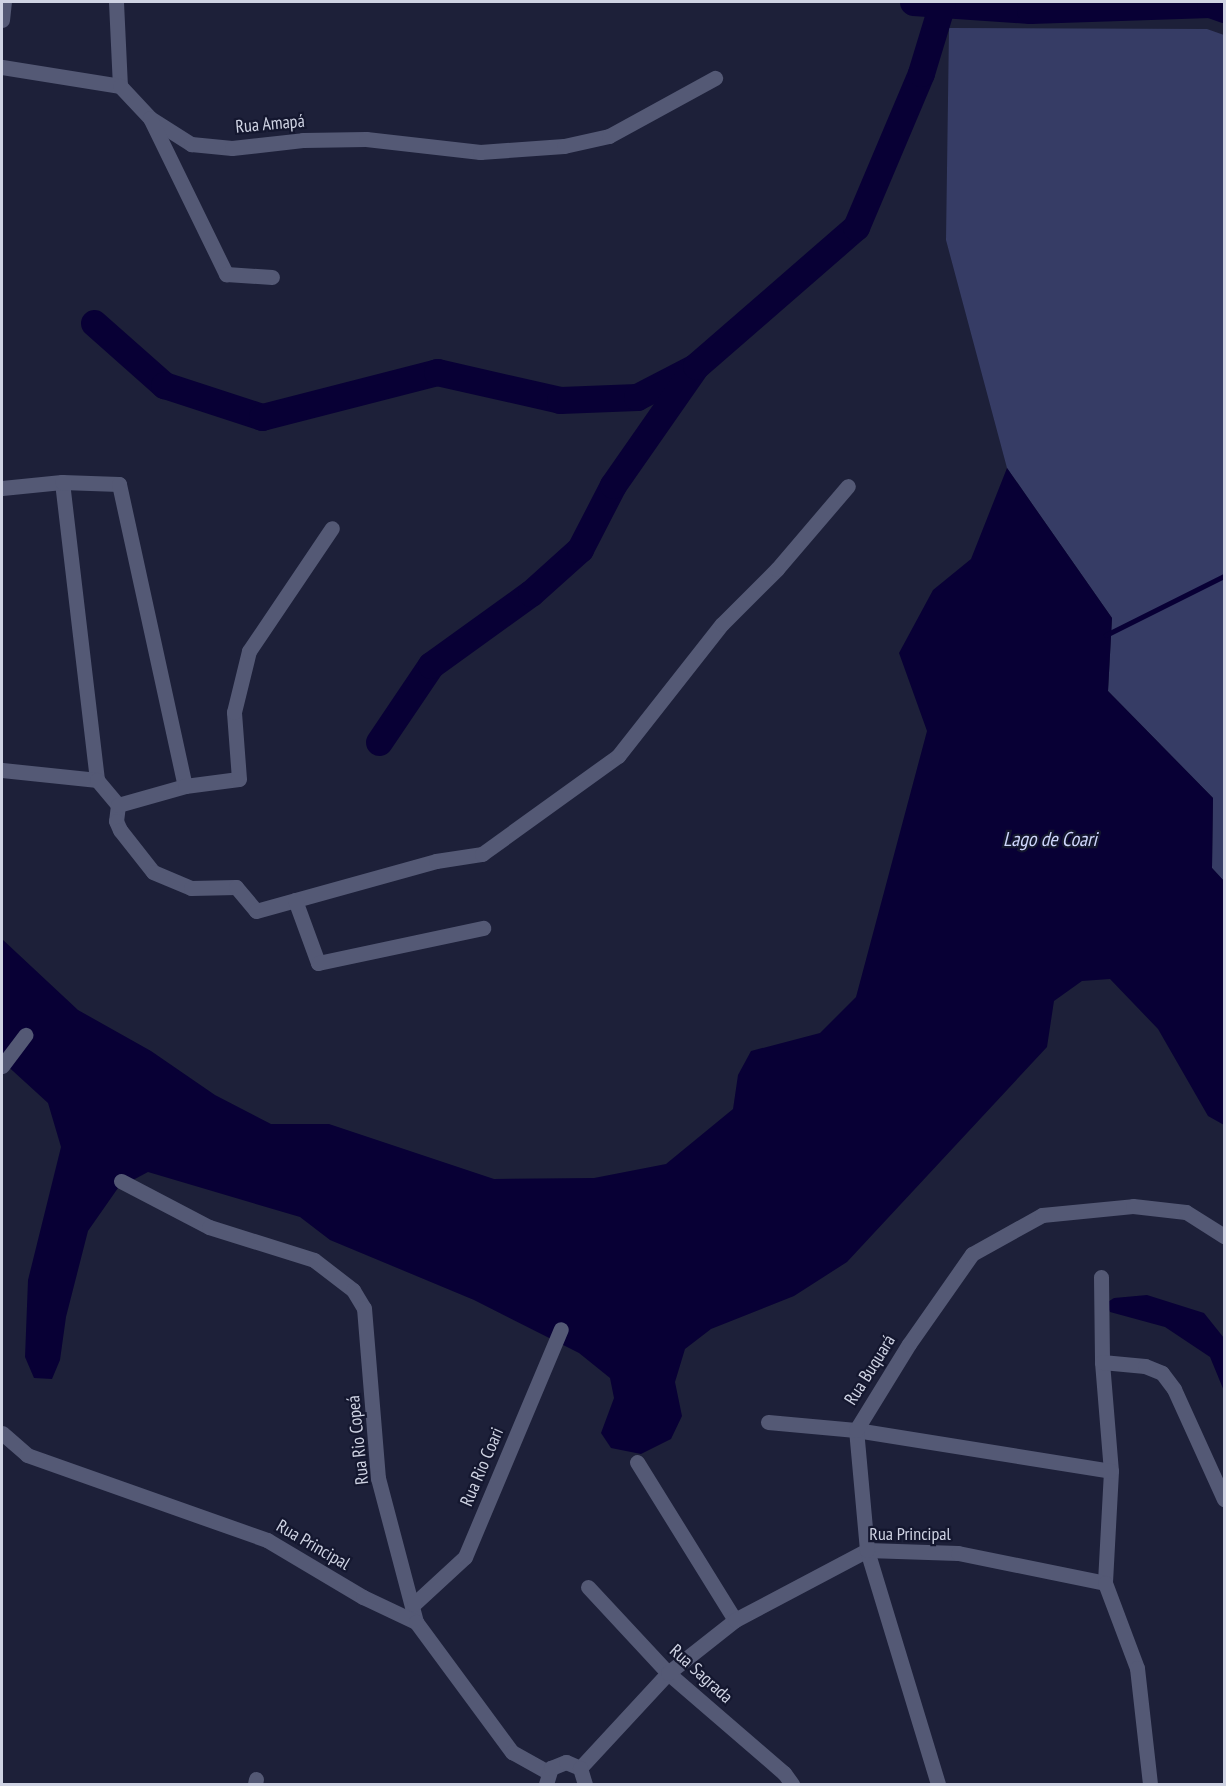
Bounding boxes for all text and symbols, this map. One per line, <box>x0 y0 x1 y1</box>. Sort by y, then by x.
street label: Rua Amapá <box>234 110 306 138</box>
water label: Lago de Coari <box>1003 827 1097 851</box>
street label: Rua Buquará <box>840 1331 900 1409</box>
street label: Rua Rio Copeá <box>343 1394 373 1486</box>
street label: Rua Rio Coari <box>456 1425 508 1509</box>
street label: Rua Principal <box>272 1515 354 1575</box>
street label: Rua Principal <box>869 1523 951 1545</box>
street label: Rua Sagrada <box>665 1640 737 1708</box>

